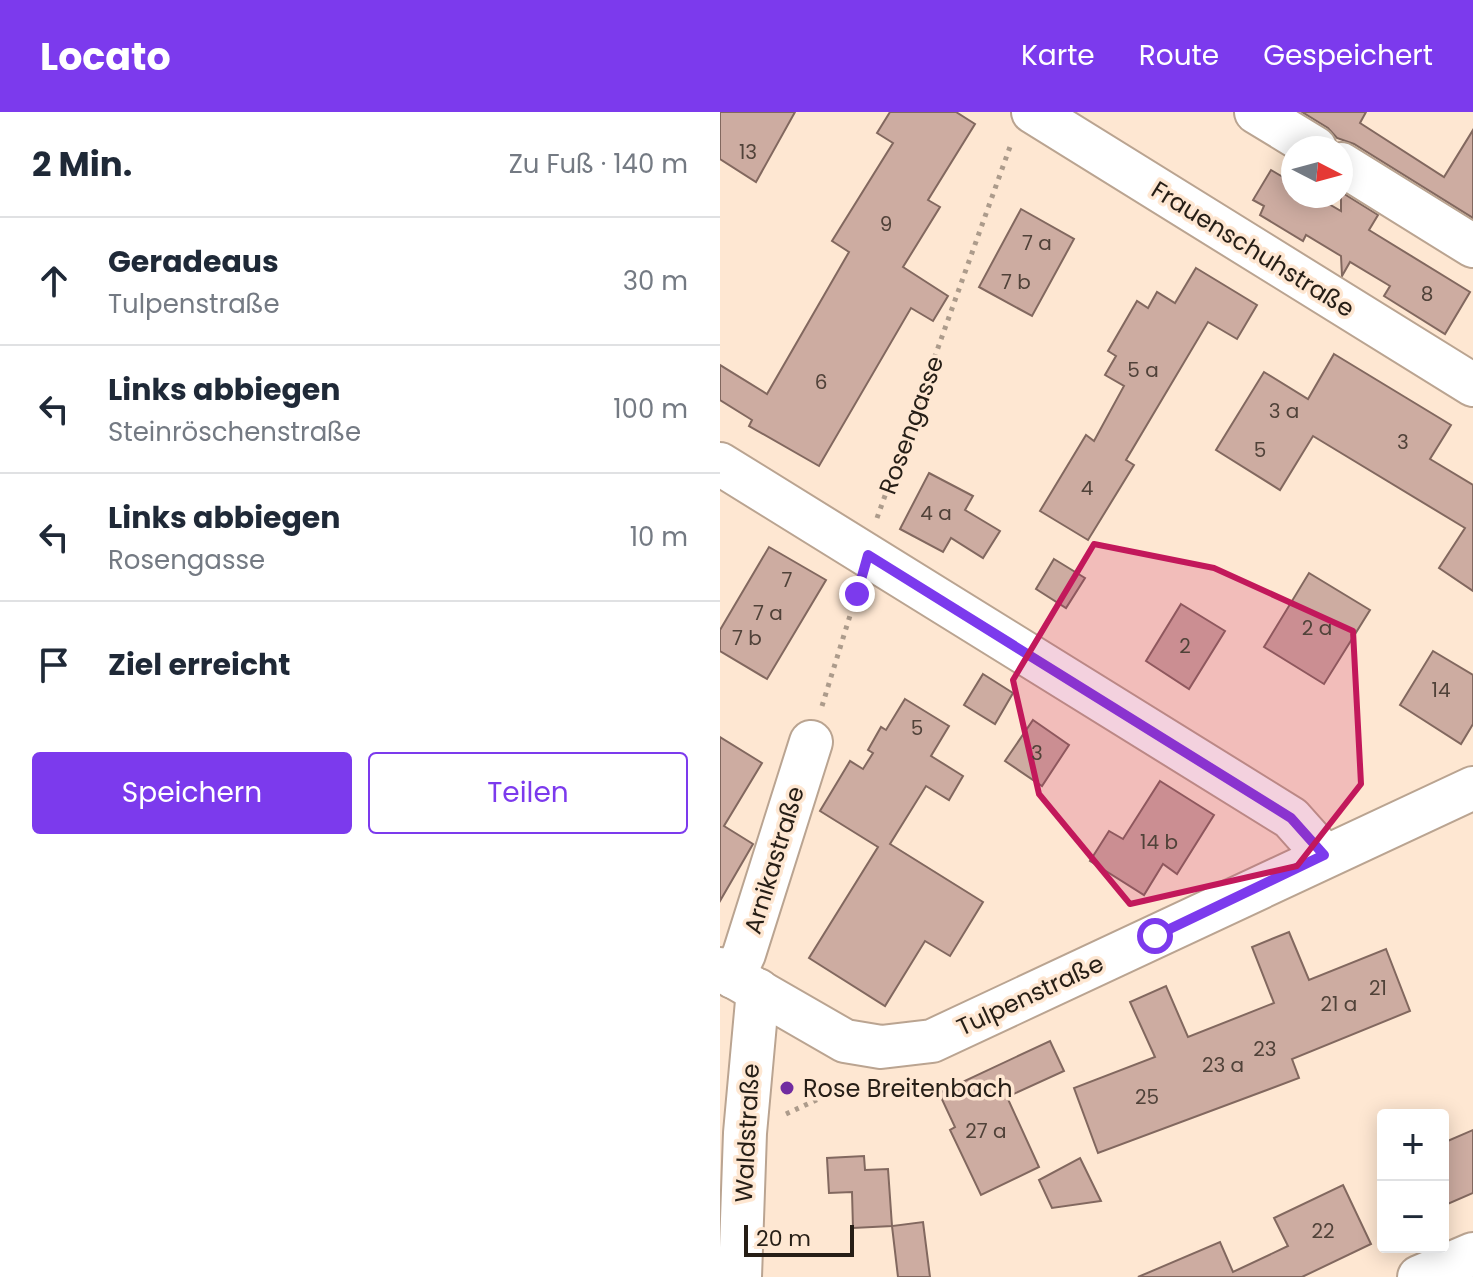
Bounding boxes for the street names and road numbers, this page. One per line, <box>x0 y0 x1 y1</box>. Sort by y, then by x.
street label: Frauenschuhstraße <box>1145 173 1361 325</box>
street label: Rosengasse <box>871 351 951 499</box>
street label: Arnikastraße <box>736 782 812 938</box>
street label: Tulpenstraße <box>951 947 1109 1043</box>
street label: Waldstraße <box>727 1063 767 1203</box>

